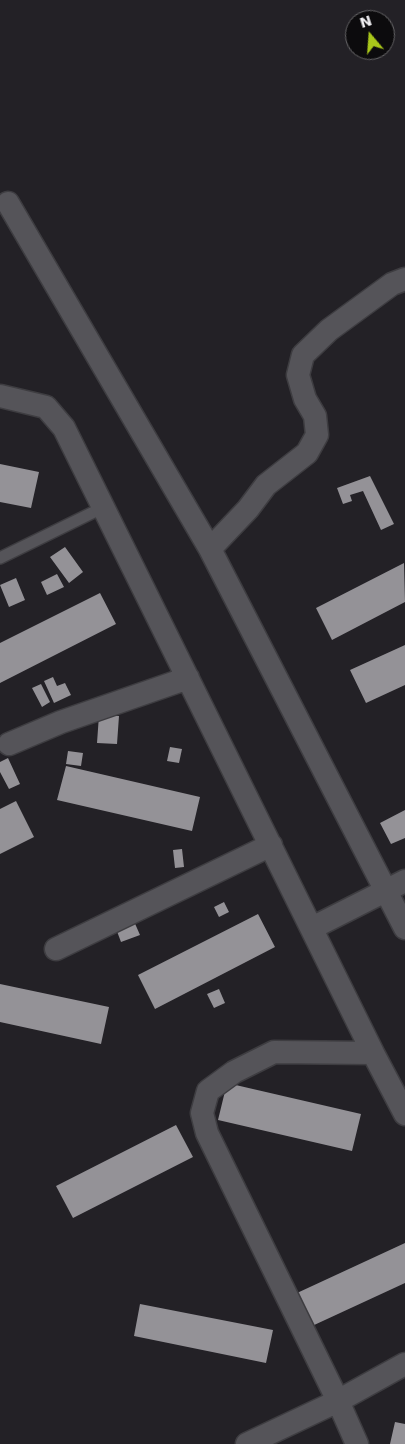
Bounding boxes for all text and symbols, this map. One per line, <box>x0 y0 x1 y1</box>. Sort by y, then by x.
north arrow <box>345 10 395 60</box>
text: N <box>358 12 374 31</box>

